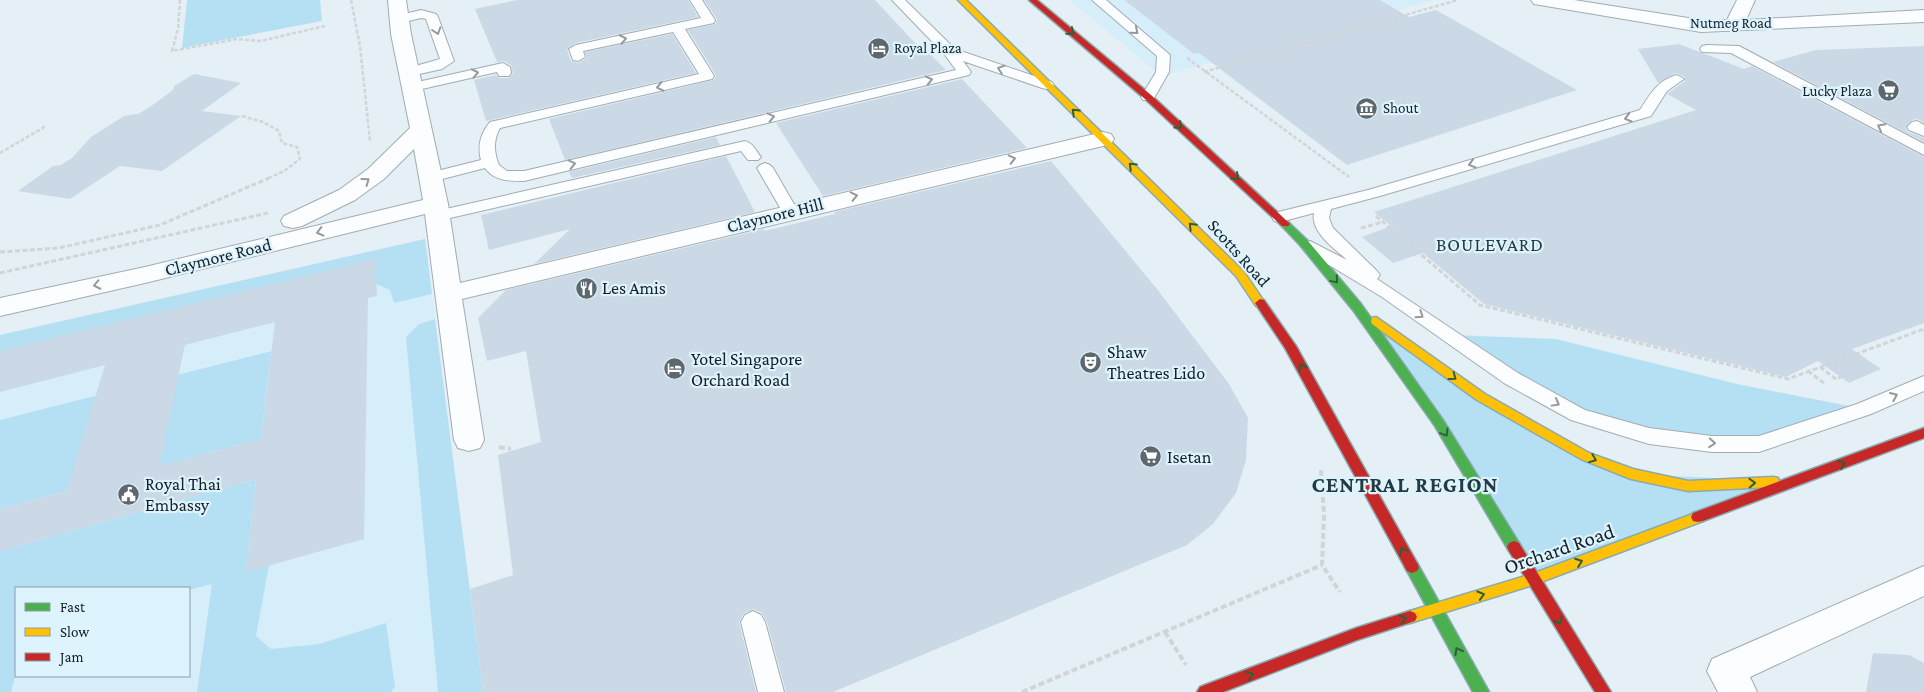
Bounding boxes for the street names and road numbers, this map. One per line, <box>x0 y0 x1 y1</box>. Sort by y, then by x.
street label: Nutmeg Road <box>1690 15 1772 32</box>
street label: Claymore Hill <box>725 193 826 237</box>
street label: Scotts Road <box>1204 215 1275 291</box>
street label: Claymore Road <box>163 234 274 280</box>
street label: Orchard Road <box>1501 519 1617 579</box>

